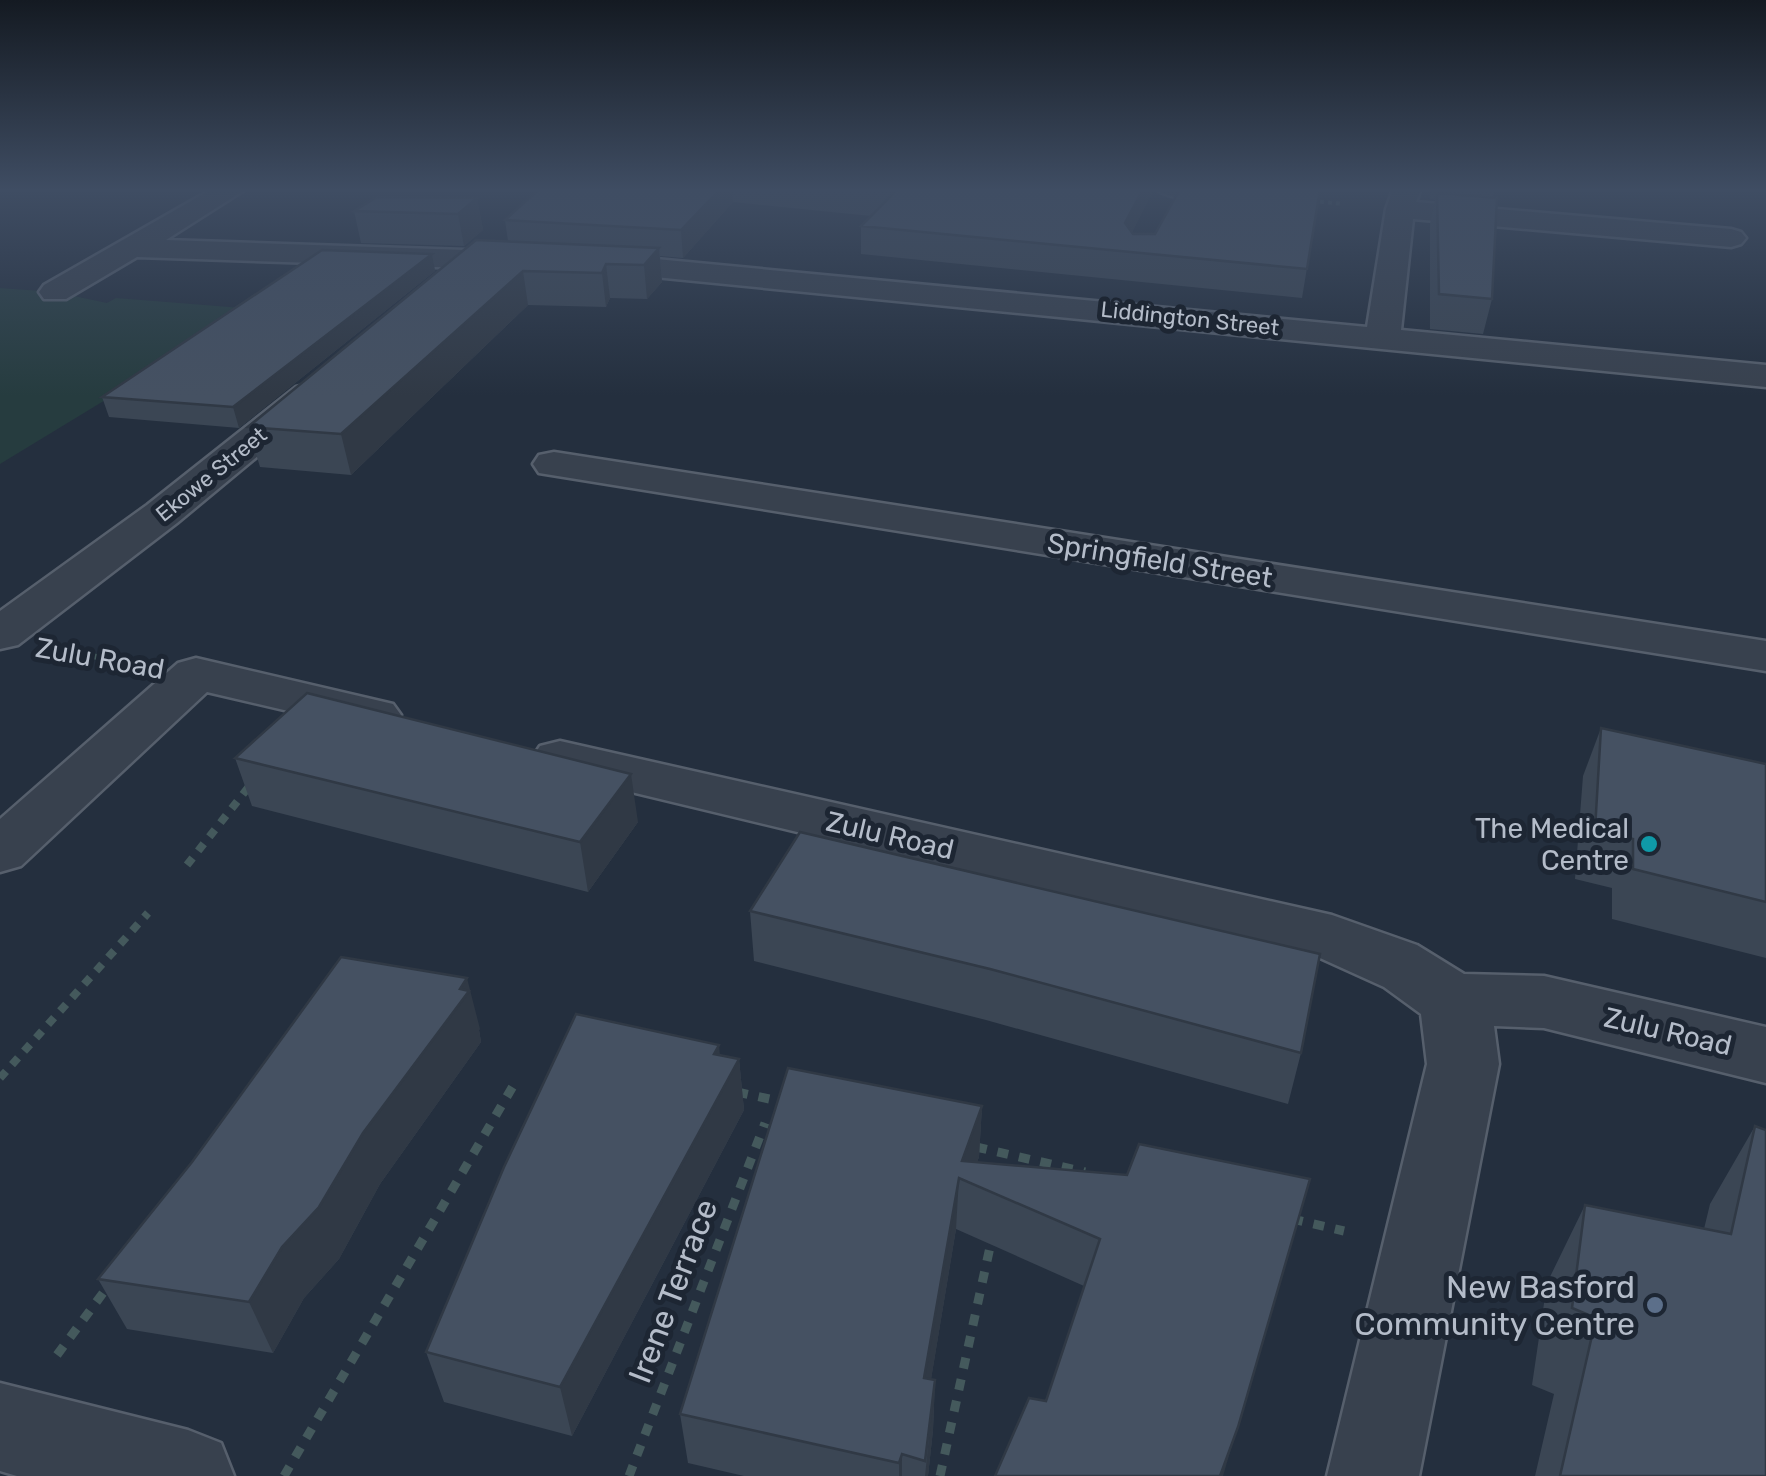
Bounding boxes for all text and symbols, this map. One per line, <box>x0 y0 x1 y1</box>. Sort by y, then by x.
street label: Liddington Street <box>1099 296 1281 341</box>
street label: Ekowe Street <box>150 421 273 527</box>
street label: Springfield Street <box>1045 526 1275 595</box>
street label: Zulu Road <box>33 631 167 686</box>
street label: Zulu Road <box>823 805 957 866</box>
place label: The Medical Centre <box>1475 812 1629 877</box>
marker: The Medical Centre <box>1638 833 1660 855</box>
street label: Zulu Road <box>1601 1001 1735 1062</box>
street label: Irene Terrace <box>621 1194 725 1388</box>
place label: New Basford Community Centre <box>1354 1268 1635 1343</box>
marker: New Basford Community Centre <box>1644 1294 1666 1316</box>

